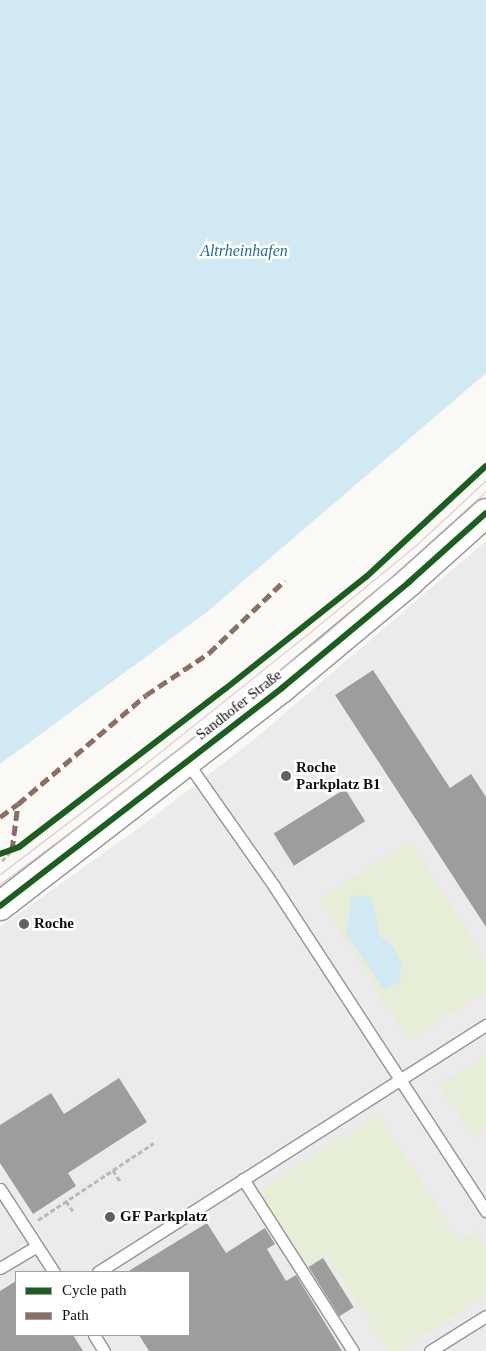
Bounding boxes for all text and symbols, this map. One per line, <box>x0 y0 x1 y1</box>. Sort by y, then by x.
water label: Altrheinhafen <box>200 241 288 261</box>
street label: Sandhofer Straße <box>193 666 285 744</box>
place label: Roche Parkplatz B1 <box>296 758 381 793</box>
marker: Roche Parkplatz B1 <box>280 770 292 782</box>
place label: Roche <box>34 915 74 933</box>
marker: Roche <box>18 918 30 930</box>
place label: GF Parkplatz <box>120 1208 208 1226</box>
marker: GF Parkplatz <box>104 1211 116 1223</box>
legend <box>15 1271 190 1336</box>
text: Cycle path <box>62 1282 127 1298</box>
text: Path <box>62 1307 89 1323</box>

